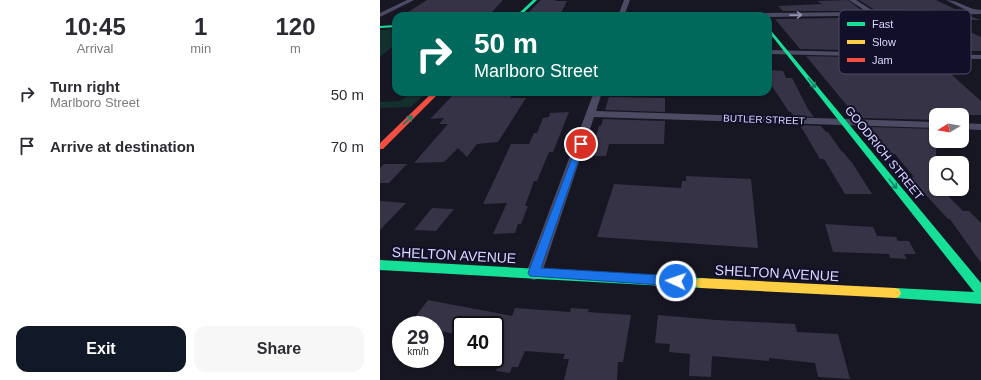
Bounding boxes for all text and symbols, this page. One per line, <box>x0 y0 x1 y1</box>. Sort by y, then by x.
legend <box>839 10 971 74</box>
one-way arrow <box>789 11 802 18</box>
text: 10:45 <box>64 13 126 40</box>
text: 1 <box>194 13 207 40</box>
text: 120 <box>276 13 316 40</box>
text: Fast <box>872 18 893 30</box>
icon: right <box>408 28 460 80</box>
text: 50 m <box>474 28 538 59</box>
text: Slow <box>872 36 896 48</box>
text: Arrival <box>77 41 114 56</box>
text: min <box>190 41 211 56</box>
text: m <box>290 41 301 56</box>
text: Jam <box>872 54 893 66</box>
text: Marlboro Street <box>474 61 598 81</box>
one-way arrow <box>808 77 816 88</box>
text: Turn right <box>50 78 120 95</box>
icon: right <box>16 83 38 105</box>
text: 50 m <box>331 86 364 103</box>
text: Marlboro Street <box>50 95 140 110</box>
street label: GOODRICH STREET <box>842 103 927 203</box>
north arrow <box>929 108 969 148</box>
map controls <box>929 108 969 196</box>
street label: BUTLER STREET <box>723 113 805 126</box>
one-way arrow <box>403 115 413 125</box>
pin <box>564 127 598 161</box>
icon: arrive <box>570 133 592 155</box>
icon: arrive <box>16 135 38 157</box>
text: Arrive at destination <box>50 138 195 155</box>
text: 70 m <box>331 138 364 155</box>
button: search <box>929 156 969 196</box>
one-way arrow <box>889 179 898 190</box>
street label: SHELTON AVENUE <box>391 244 517 266</box>
position arrow <box>655 260 697 302</box>
street label: SHELTON AVENUE <box>714 262 840 284</box>
speed limit sign: 40 <box>452 316 504 368</box>
button: Exit <box>16 326 186 372</box>
button: Share <box>194 326 364 372</box>
text: 29 <box>407 326 429 348</box>
text: km/h <box>407 346 429 357</box>

